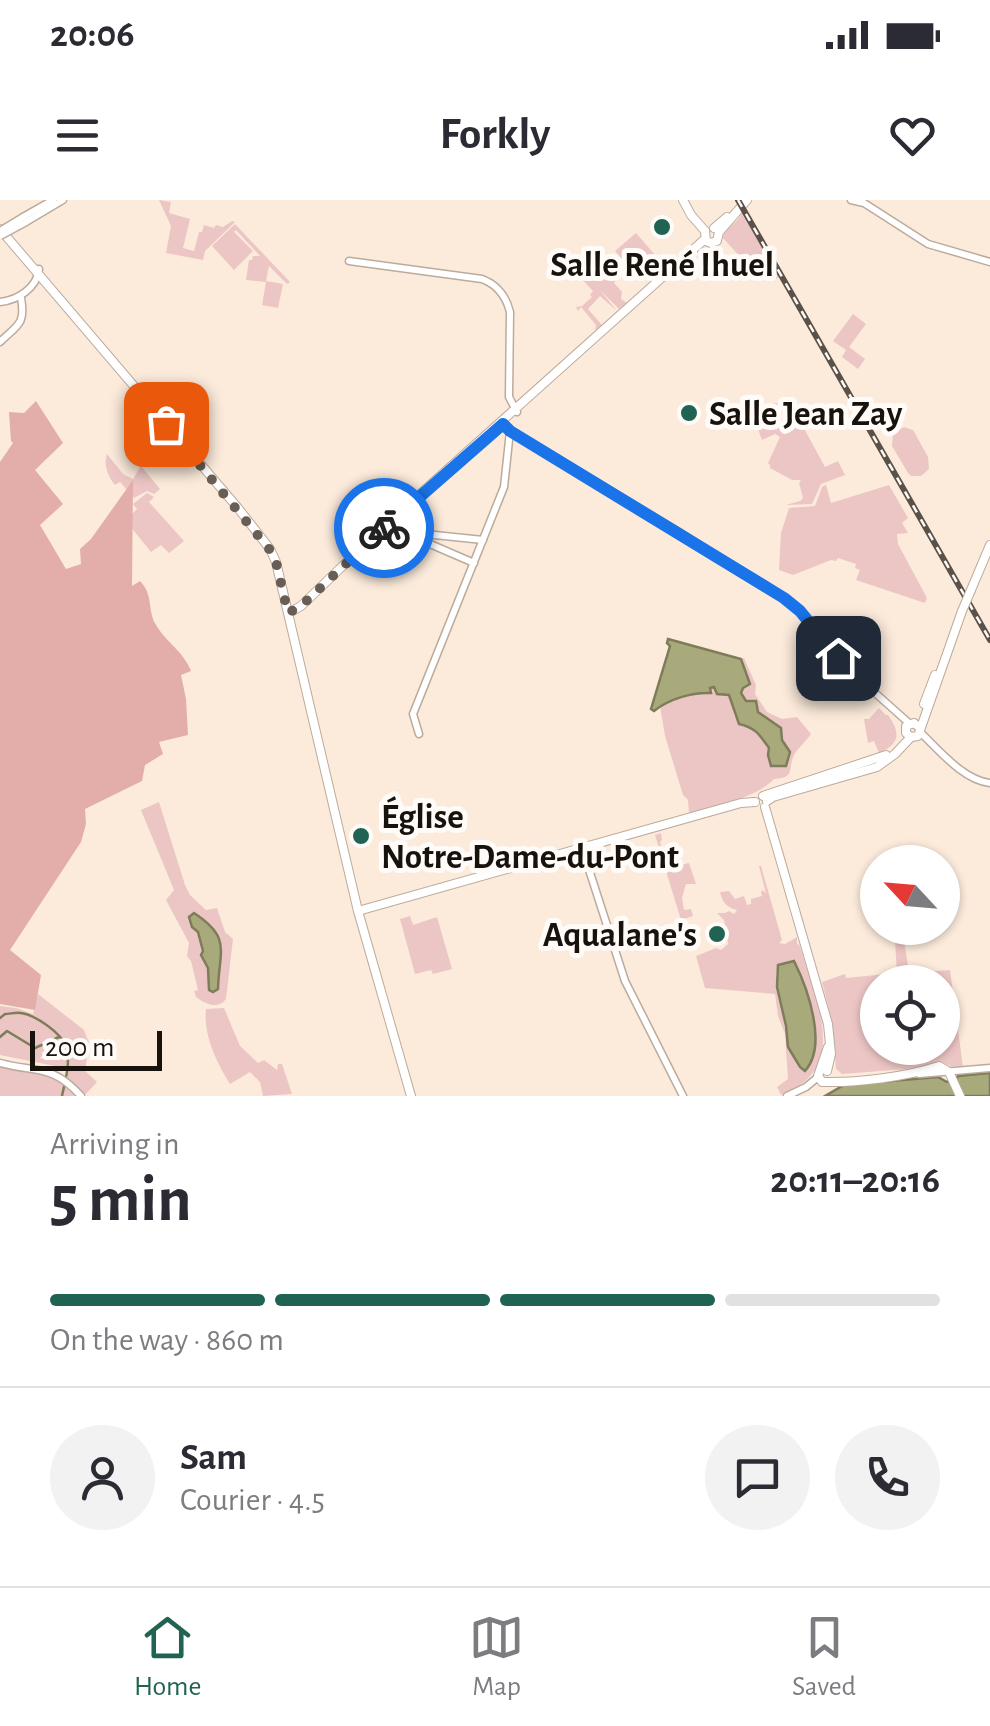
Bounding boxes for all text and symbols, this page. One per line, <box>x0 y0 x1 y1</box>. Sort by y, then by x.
text: 20:06 <box>50 16 135 54</box>
icon: menu <box>50 108 105 163</box>
icon: heart <box>885 108 940 163</box>
text: Forkly <box>440 112 550 157</box>
marker: Salle René Ihuel <box>651 216 673 238</box>
place label: Salle René Ihuel <box>550 248 774 283</box>
pin <box>124 382 209 467</box>
icon: bag <box>139 397 194 452</box>
place label: Salle Jean Zay <box>709 397 903 432</box>
marker: Salle Jean Zay <box>678 402 700 424</box>
courier <box>334 478 434 578</box>
icon: bike <box>357 501 412 556</box>
pin <box>796 616 881 701</box>
icon: home <box>811 631 866 686</box>
place label: Église Notre-Dame-du-Pont <box>381 796 679 875</box>
marker: Église Notre-Dame-du-Pont <box>350 825 372 847</box>
north arrow <box>860 845 960 945</box>
map controls <box>860 845 960 1065</box>
place label: Aqualane's <box>543 918 697 953</box>
marker: Aqualane's <box>706 923 728 945</box>
button: locate <box>860 965 960 1065</box>
scale bar <box>30 1026 162 1070</box>
text: 200 m <box>45 1034 114 1062</box>
text: Arriving in <box>50 1128 179 1160</box>
text: 20:11–20:16 <box>770 1162 940 1200</box>
text: 5 min <box>50 1168 192 1233</box>
text: On the way · 860 m <box>50 1324 284 1356</box>
button: person <box>50 1425 155 1530</box>
button: chat <box>705 1425 810 1530</box>
button: phone <box>835 1425 940 1530</box>
text: Sam <box>180 1439 247 1477</box>
text: Courier · 4.5 <box>180 1484 325 1516</box>
tab: Home <box>134 1610 201 1704</box>
tab: Map <box>469 1610 524 1704</box>
tab: Saved <box>792 1610 856 1704</box>

